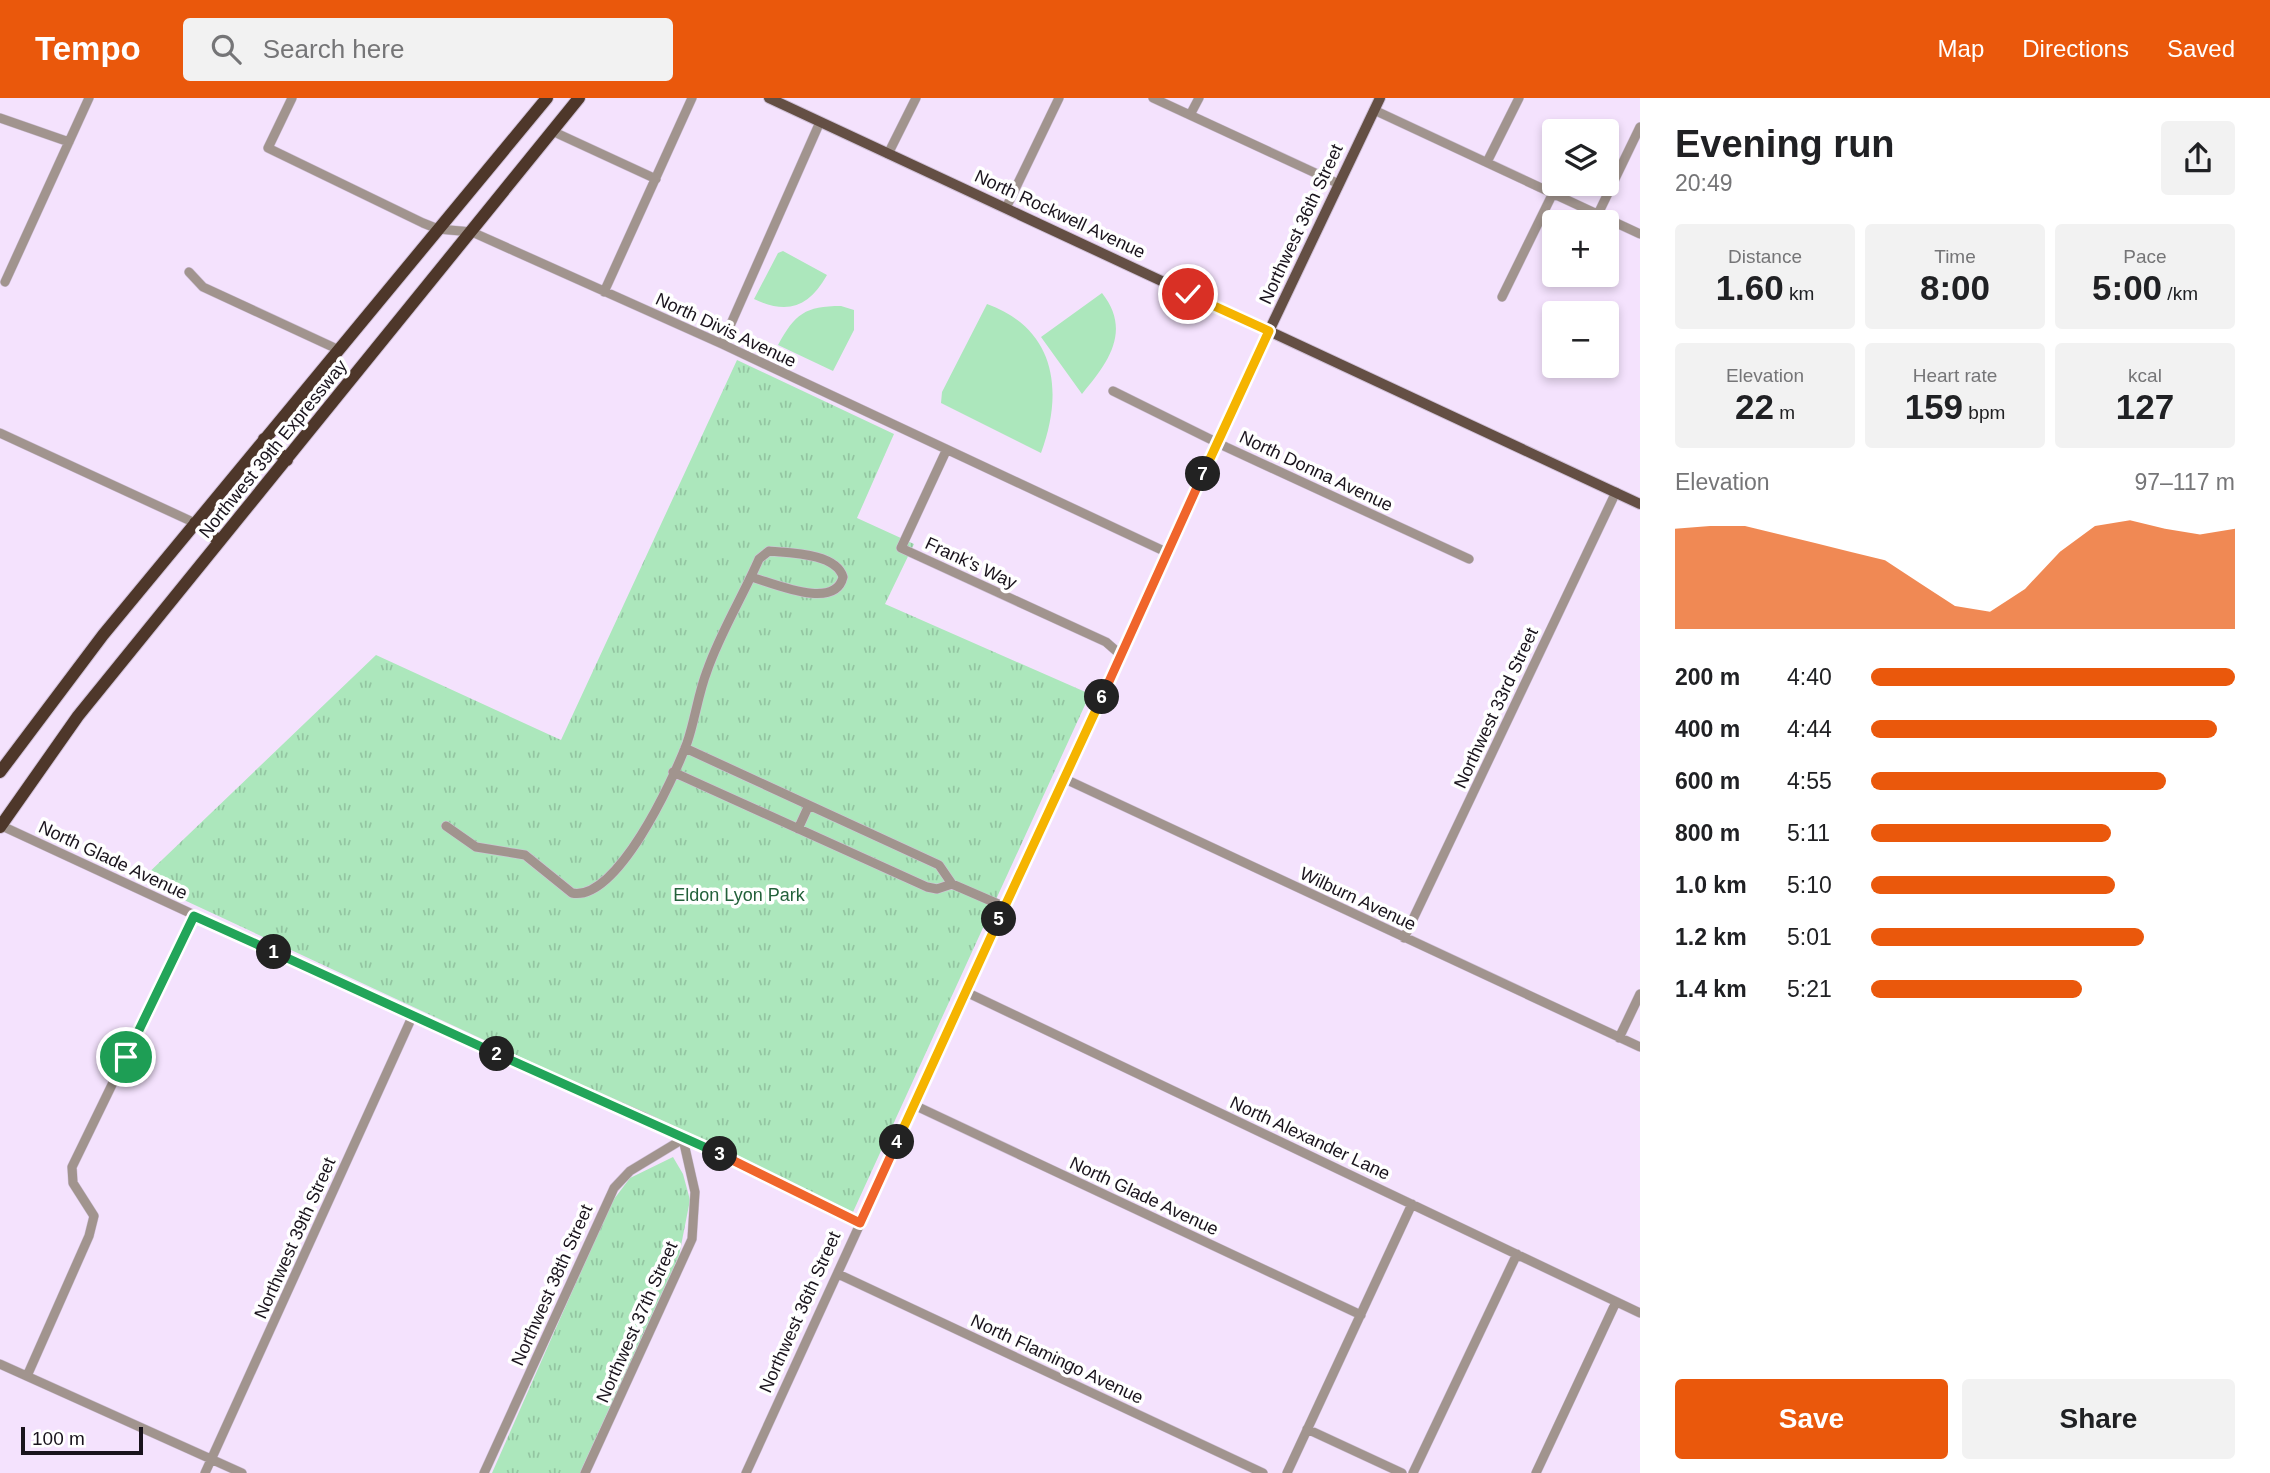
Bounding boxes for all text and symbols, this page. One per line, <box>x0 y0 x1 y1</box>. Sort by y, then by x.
search box <box>183 18 673 81</box>
text: Tempo <box>35 30 141 67</box>
icon: search <box>207 30 245 68</box>
text: Search here <box>263 34 404 64</box>
text: Map <box>1938 35 1984 62</box>
text: Directions <box>2022 35 2129 62</box>
text: Saved <box>2167 35 2235 62</box>
map controls <box>1542 119 1619 378</box>
button: layers <box>1542 119 1619 196</box>
button: share <box>2161 121 2235 195</box>
text: Evening run <box>1675 123 1895 165</box>
street label: Northwest 36th Street <box>1255 141 1347 307</box>
street label: North Rockwell Avenue <box>972 166 1148 262</box>
text: 20:49 <box>1675 170 1733 196</box>
button: + <box>1542 210 1619 287</box>
text: Distance <box>1728 246 1802 267</box>
text: Time <box>1934 246 1976 267</box>
text: Pace <box>2123 246 2167 267</box>
pin <box>1158 264 1218 324</box>
text: 1.60 <box>1716 268 1784 307</box>
text: 8:00 <box>1920 268 1990 307</box>
text: 5:00 <box>2092 268 2162 307</box>
icon: check <box>1169 275 1207 313</box>
text: km <box>1784 283 1814 304</box>
text: /km <box>2162 283 2198 304</box>
street label: North Divis Avenue <box>653 289 799 371</box>
button: − <box>1542 301 1619 378</box>
street label: Northwest 39th Expressway <box>195 356 351 542</box>
text: Elevation <box>1726 365 1804 386</box>
text: Heart rate <box>1913 365 1997 386</box>
text: kcal <box>2128 365 2162 386</box>
text: 22 <box>1735 387 1774 426</box>
text: 159 <box>1905 387 1963 426</box>
text: 127 <box>2116 387 2174 426</box>
text: m <box>1774 402 1795 423</box>
text: bpm <box>1963 402 2005 423</box>
street label: North Donna Avenue <box>1236 427 1396 515</box>
pin: 7 <box>1186 456 1220 492</box>
text: 7 <box>1197 463 1208 484</box>
text: Elevation <box>1675 469 1770 495</box>
text: 97–117 m <box>2134 469 2235 495</box>
street label: Frank's Way <box>922 533 1020 593</box>
street label: Northwest 33rd Street <box>1450 624 1542 792</box>
text: 200 m <box>1675 664 1740 690</box>
text: 4:40 <box>1787 664 1832 690</box>
pin: 6 <box>1084 680 1120 714</box>
text: 6 <box>1096 686 1107 707</box>
text: 400 m <box>1675 716 1740 742</box>
text: 4:44 <box>1787 716 1832 742</box>
text: 600 m <box>1675 768 1740 794</box>
text: 4:55 <box>1787 768 1832 794</box>
street label: North Glade Avenue <box>35 817 191 903</box>
text: 800 m <box>1675 820 1740 846</box>
text: 5:11 <box>1787 820 1830 846</box>
street label: Wilburn Avenue <box>1297 863 1419 935</box>
text: 1.0 km <box>1675 872 1747 898</box>
text: 5:10 <box>1787 872 1832 898</box>
park label: Eldon Lyon Park <box>673 885 806 905</box>
pin: 5 <box>982 902 1016 936</box>
text: 5 <box>993 908 1004 929</box>
text: 1.2 km <box>1675 924 1747 950</box>
text: 5:01 <box>1787 924 1832 950</box>
pin: 1 <box>256 934 292 970</box>
text: 1 <box>268 941 279 962</box>
text: 1.4 km <box>1675 976 1747 1002</box>
text: 5:21 <box>1787 976 1832 1002</box>
pin <box>96 1027 156 1087</box>
pin: 2 <box>480 1037 514 1072</box>
icon: arrive <box>107 1038 145 1076</box>
text: 2 <box>491 1043 502 1064</box>
street label: North Alexander Lane <box>1227 1092 1393 1184</box>
pin: 4 <box>880 1124 914 1160</box>
text: 4 <box>891 1131 902 1152</box>
pin: 3 <box>702 1136 738 1172</box>
text: 3 <box>714 1143 725 1164</box>
street label: North Glade Avenue <box>1066 1153 1222 1239</box>
street label: Northwest 39th Street <box>250 1154 340 1322</box>
street label: Northwest 38th Street <box>507 1201 597 1369</box>
street label: Northwest 36th Street <box>755 1228 845 1396</box>
street label: Northwest 37th Street <box>592 1238 682 1406</box>
street label: North Flamingo Avenue <box>968 1310 1146 1408</box>
button: Save <box>1675 1379 1948 1459</box>
button: Share <box>1962 1379 2235 1459</box>
scale bar <box>21 1424 144 1456</box>
text: 100 m <box>32 1428 85 1449</box>

